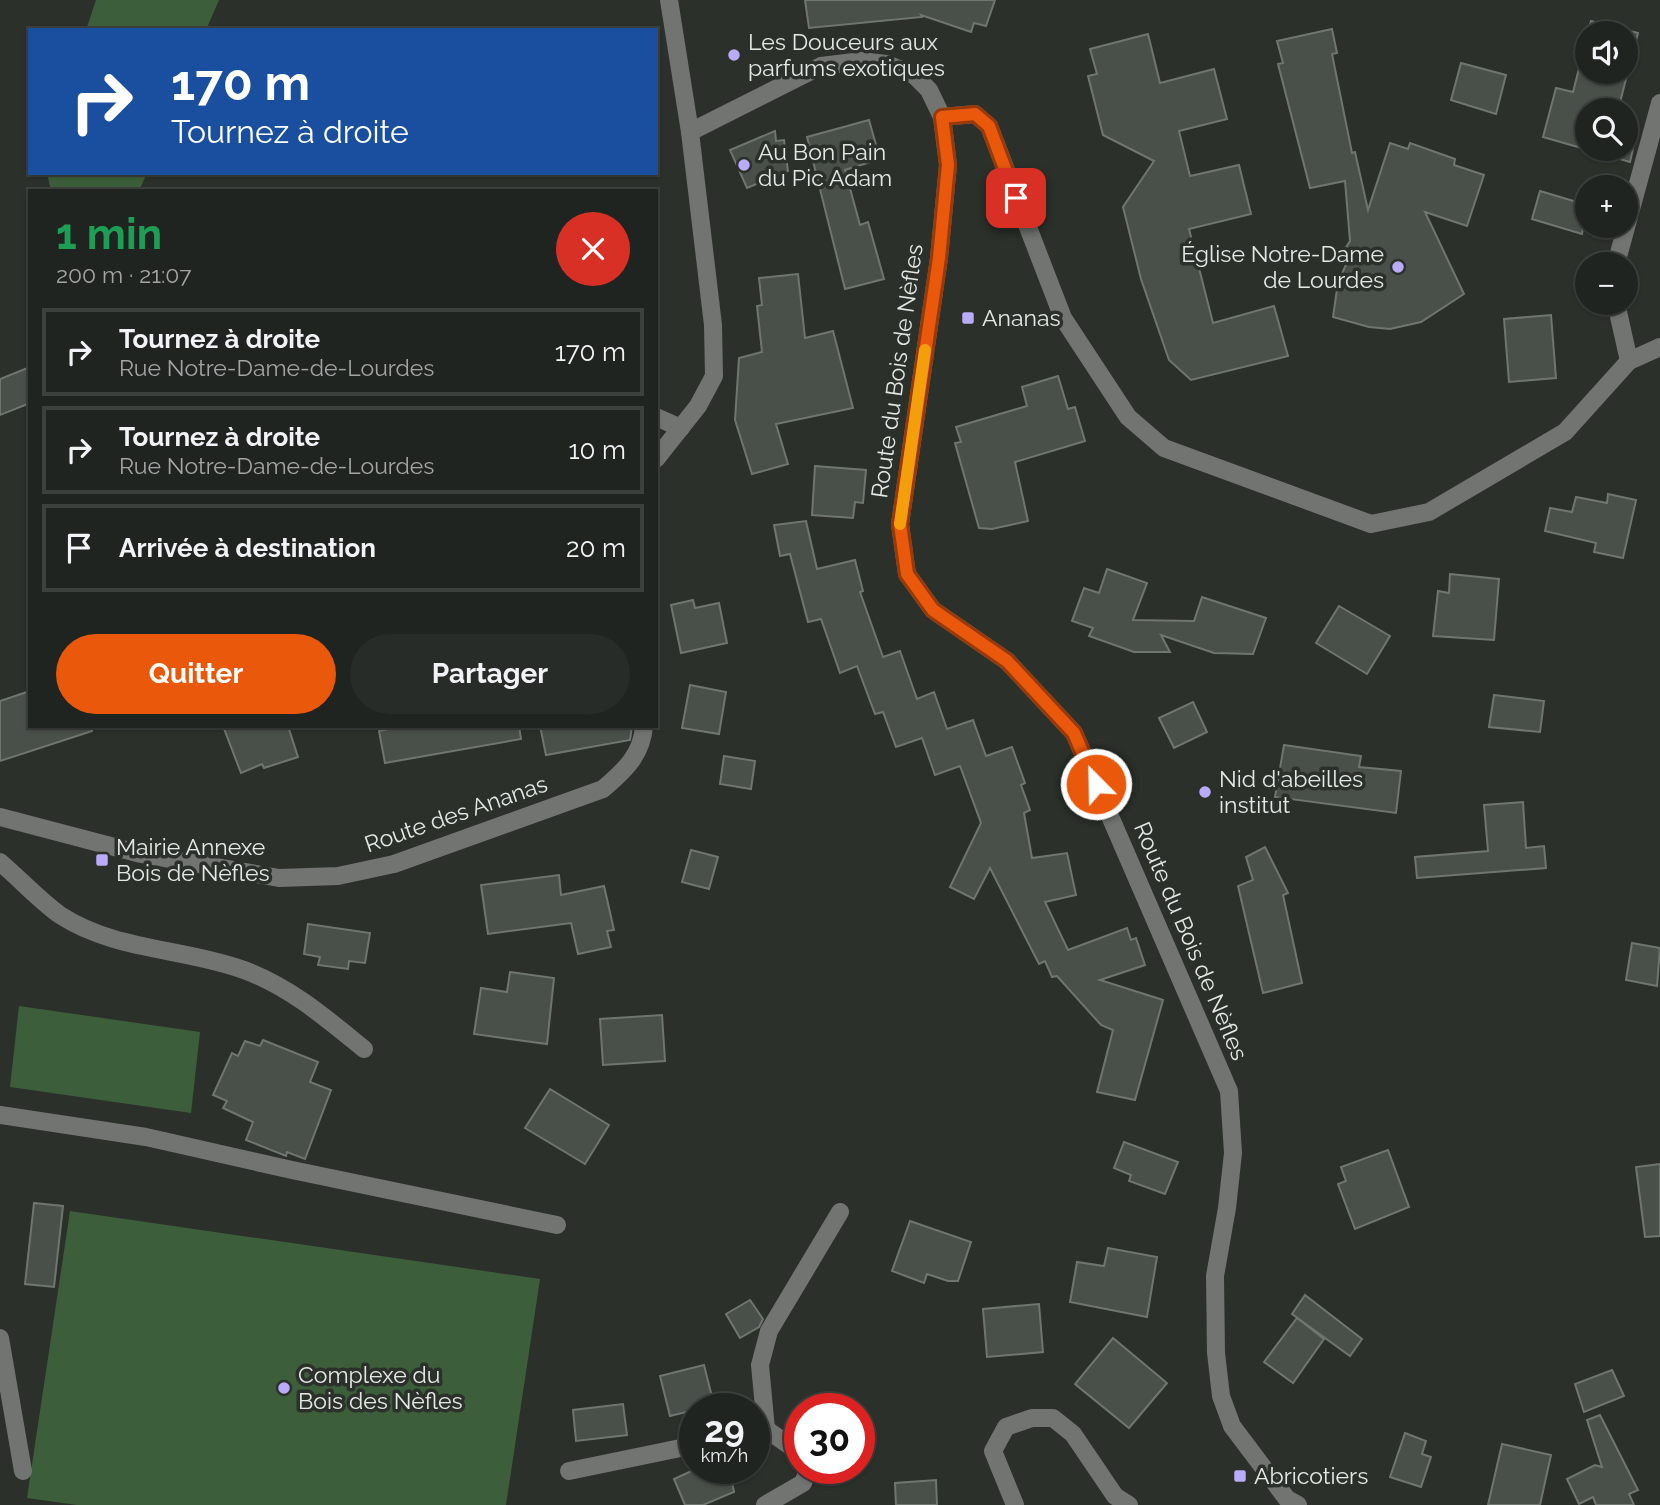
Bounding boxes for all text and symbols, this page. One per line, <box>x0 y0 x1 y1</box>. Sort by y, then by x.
map controls <box>1575 21 1638 315</box>
button: sound <box>1575 21 1638 84</box>
place label: Les Douceurs aux parfums exotiques <box>748 28 945 81</box>
marker: Les Douceurs aux parfums exotiques <box>726 47 742 63</box>
text: 170 m <box>171 54 310 111</box>
icon: right <box>56 56 147 147</box>
button: search <box>1575 98 1638 161</box>
text: Tournez à droite <box>171 113 409 150</box>
place label: Au Bon Pain du Pic Adam <box>758 138 892 191</box>
marker: Au Bon Pain du Pic Adam <box>736 157 752 173</box>
pin <box>986 168 1046 228</box>
button: + <box>1575 175 1638 238</box>
icon: arrive <box>997 179 1035 217</box>
text: 1 min <box>56 210 162 259</box>
button: close <box>556 212 630 286</box>
place label: Église Notre-Dame de Lourdes <box>1181 240 1384 293</box>
street label: Route du Bois de Nèfles <box>865 242 928 500</box>
button: − <box>1575 252 1638 315</box>
marker: Église Notre-Dame de Lourdes <box>1390 259 1406 275</box>
text: 200 m · 21:07 <box>56 261 192 288</box>
place label: Ananas <box>982 304 1061 331</box>
marker: Ananas <box>960 310 976 326</box>
text: Tournez à droite <box>119 324 320 354</box>
icon: right <box>60 333 98 371</box>
text: 170 m <box>555 337 626 367</box>
text: Rue Notre-Dame-de-Lourdes <box>119 354 434 381</box>
text: Tournez à droite <box>119 422 320 452</box>
icon: right <box>60 431 98 469</box>
text: 10 m <box>568 435 626 465</box>
text: Rue Notre-Dame-de-Lourdes <box>119 452 434 479</box>
icon: arrive <box>60 529 98 567</box>
text: Arrivée à destination <box>119 533 376 563</box>
text: 20 m <box>566 533 626 563</box>
button: Quitter <box>56 634 336 714</box>
button: Partager <box>350 634 630 714</box>
position arrow <box>1059 747 1133 821</box>
place label: Nid d'abeilles institut <box>1219 765 1363 818</box>
street label: Route des Ananas <box>361 770 551 857</box>
marker: Nid d'abeilles institut <box>1197 784 1213 800</box>
street label: Route du Bois de Nèfles <box>1129 818 1254 1064</box>
place label: Mairie Annexe Bois de Nèfles <box>116 833 270 886</box>
marker: Mairie Annexe Bois de Nèfles <box>94 852 110 868</box>
place label: Complexe du Bois des Nèfles <box>298 1361 463 1414</box>
marker: Complexe du Bois des Nèfles <box>276 1380 292 1396</box>
speed limit sign: 30 <box>784 1393 875 1484</box>
text: 29 <box>704 1409 745 1450</box>
text: km/h <box>701 1445 748 1466</box>
place label: Abricotiers <box>1254 1462 1368 1489</box>
marker: Abricotiers <box>1232 1468 1248 1484</box>

